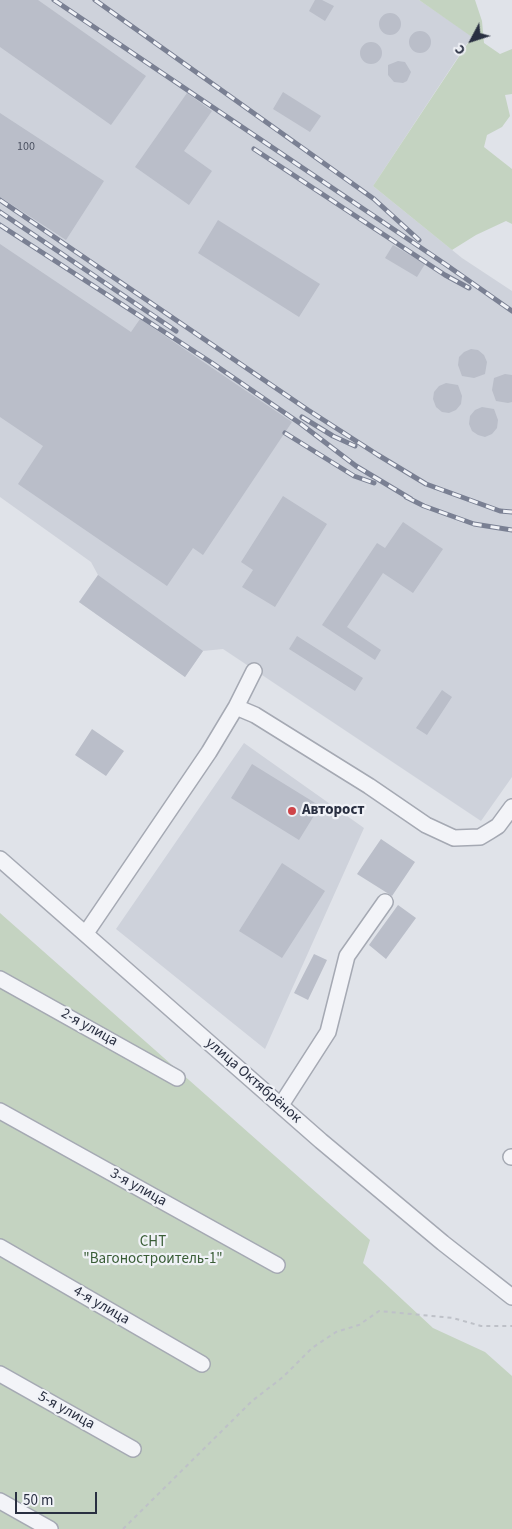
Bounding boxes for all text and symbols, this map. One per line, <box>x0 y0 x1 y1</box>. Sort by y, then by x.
north arrow <box>447 15 497 65</box>
text: С <box>450 40 471 59</box>
house number: 100 <box>17 140 35 154</box>
place label: Авторост <box>302 802 365 820</box>
marker: Авторост <box>286 805 298 817</box>
street label: 2-я улица <box>58 1005 120 1051</box>
street label: улица Октябрёнок <box>201 1034 305 1128</box>
street label: 3-я улица <box>107 1165 169 1211</box>
park label: СНТ "Вагоностроитель-1" <box>83 1234 223 1269</box>
street label: 4-я улица <box>70 1283 132 1329</box>
street label: 5-я улица <box>35 1388 97 1434</box>
scale bar <box>18 1482 100 1514</box>
text: 50 m <box>23 1490 53 1511</box>

